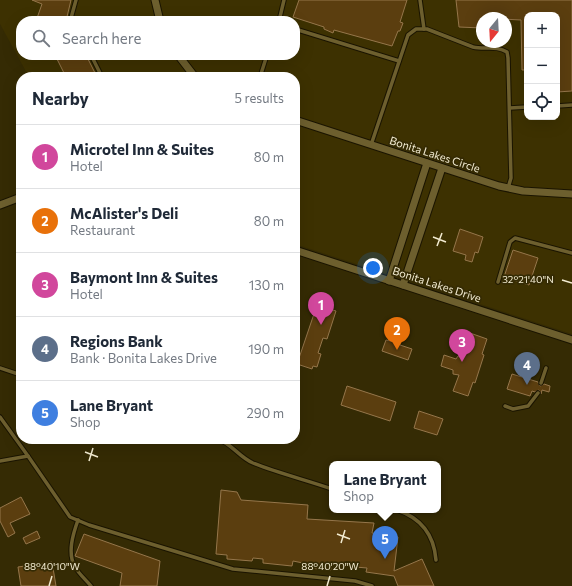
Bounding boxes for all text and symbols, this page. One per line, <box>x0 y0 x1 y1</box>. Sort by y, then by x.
north arrow <box>476 12 512 48</box>
map controls <box>524 12 560 120</box>
button: + <box>524 12 560 48</box>
search box <box>16 16 300 60</box>
icon: search <box>30 27 52 49</box>
text: Search here <box>62 29 141 47</box>
button: − <box>524 48 560 84</box>
button: locate <box>524 84 560 120</box>
text: Nearby <box>32 88 89 109</box>
text: 5 results <box>234 90 284 106</box>
street label: Bonita Lakes Circle <box>388 133 482 175</box>
text: Microtel Inn & Suites <box>70 140 214 158</box>
text: 1 <box>42 149 48 165</box>
text: 80 m <box>254 149 284 165</box>
text: Hotel <box>70 158 103 174</box>
text: McAlister's Deli <box>70 204 178 222</box>
text: 2 <box>41 213 49 229</box>
text: 80 m <box>254 213 284 229</box>
text: Restaurant <box>70 222 135 238</box>
your location <box>363 258 383 278</box>
street label: Bonita Lakes Drive <box>391 264 483 305</box>
text: Baymont Inn & Suites <box>70 268 218 286</box>
text: 32°21'40"N <box>502 273 554 285</box>
text: 3 <box>41 277 49 293</box>
text: 130 m <box>249 277 284 293</box>
text: Hotel <box>70 286 103 302</box>
pin: 1 <box>308 292 334 325</box>
pin: 2 <box>384 317 410 350</box>
pin: 3 <box>449 329 475 362</box>
text: Regions Bank <box>70 332 163 350</box>
text: 4 <box>41 341 49 357</box>
text: 190 m <box>248 341 284 357</box>
text: Bank · Bonita Lakes Drive <box>70 350 217 366</box>
pin: 4 <box>514 352 540 385</box>
text: Lane Bryant <box>70 396 153 414</box>
text: 5 <box>41 405 49 421</box>
text: 290 m <box>247 405 284 421</box>
text: Shop <box>70 414 101 430</box>
popup <box>329 461 441 513</box>
text: Lane Bryant <box>343 470 427 488</box>
text: Shop <box>343 488 374 504</box>
pin: 5 <box>372 526 398 559</box>
text: 88°40'10"W <box>24 560 80 572</box>
text: 88°40'20"W <box>301 560 359 572</box>

